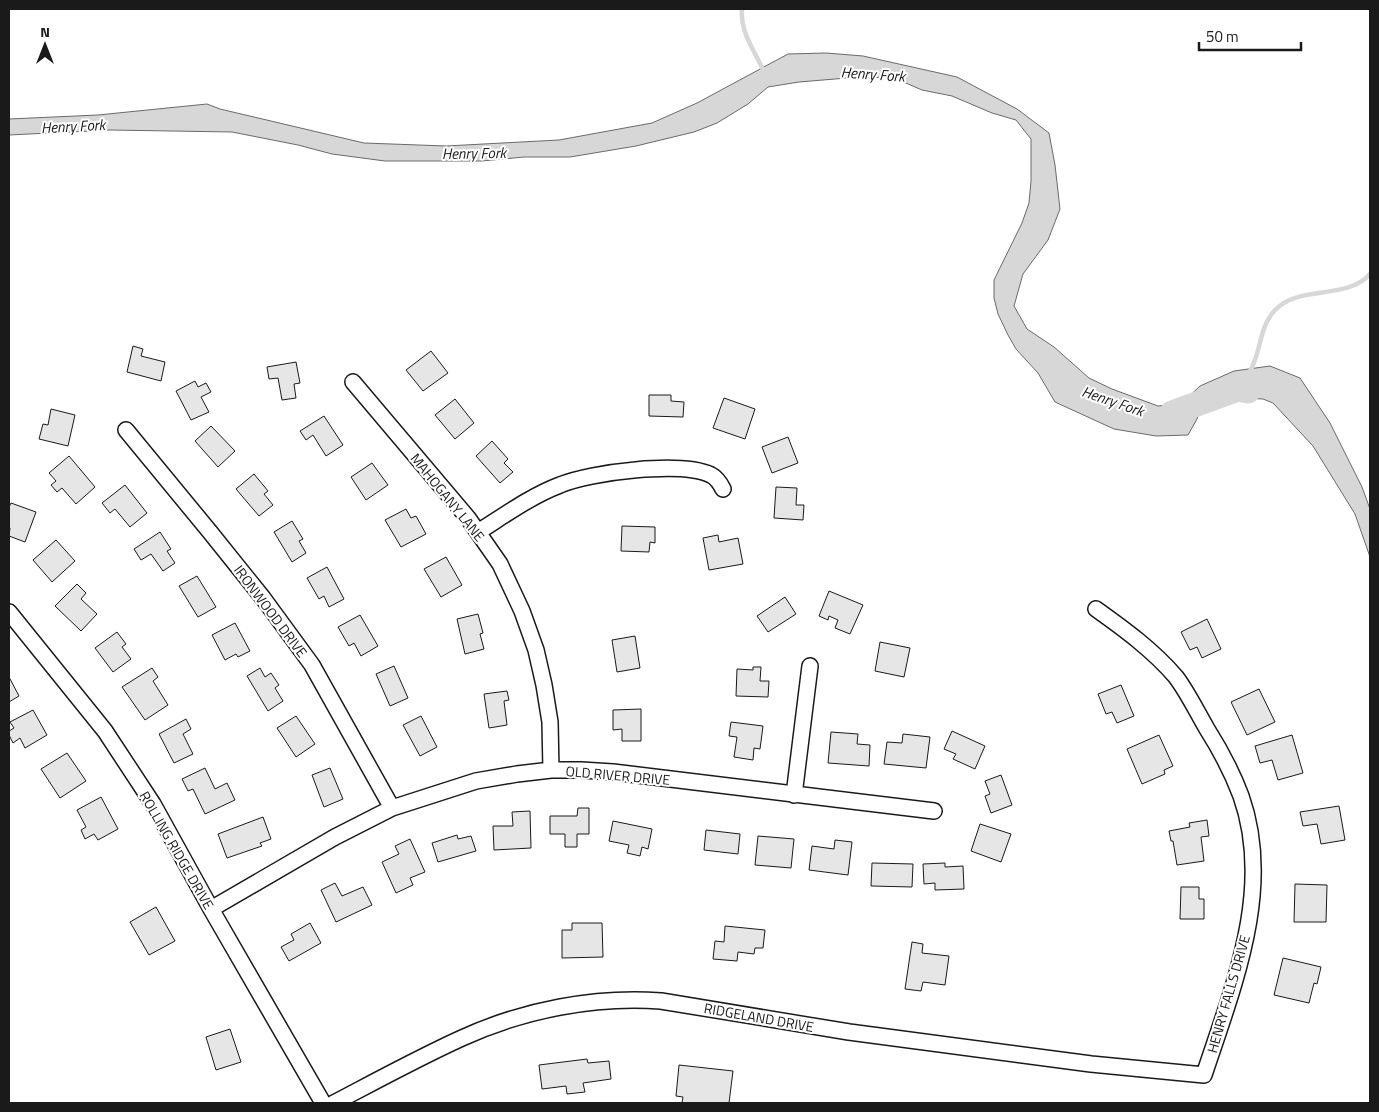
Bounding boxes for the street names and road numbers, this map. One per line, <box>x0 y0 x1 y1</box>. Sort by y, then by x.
street label: MAHOGANY LANE <box>406 448 490 546</box>
street label: IRONWOOD DRIVE <box>229 560 313 662</box>
street label: OLD RIVER DRIVE <box>565 760 671 790</box>
street label: ROLLING RIDGE DRIVE <box>135 787 220 913</box>
street label: HENRY FALLS DRIVE <box>1201 932 1255 1055</box>
street label: RIDGELAND DRIVE <box>702 997 816 1037</box>

